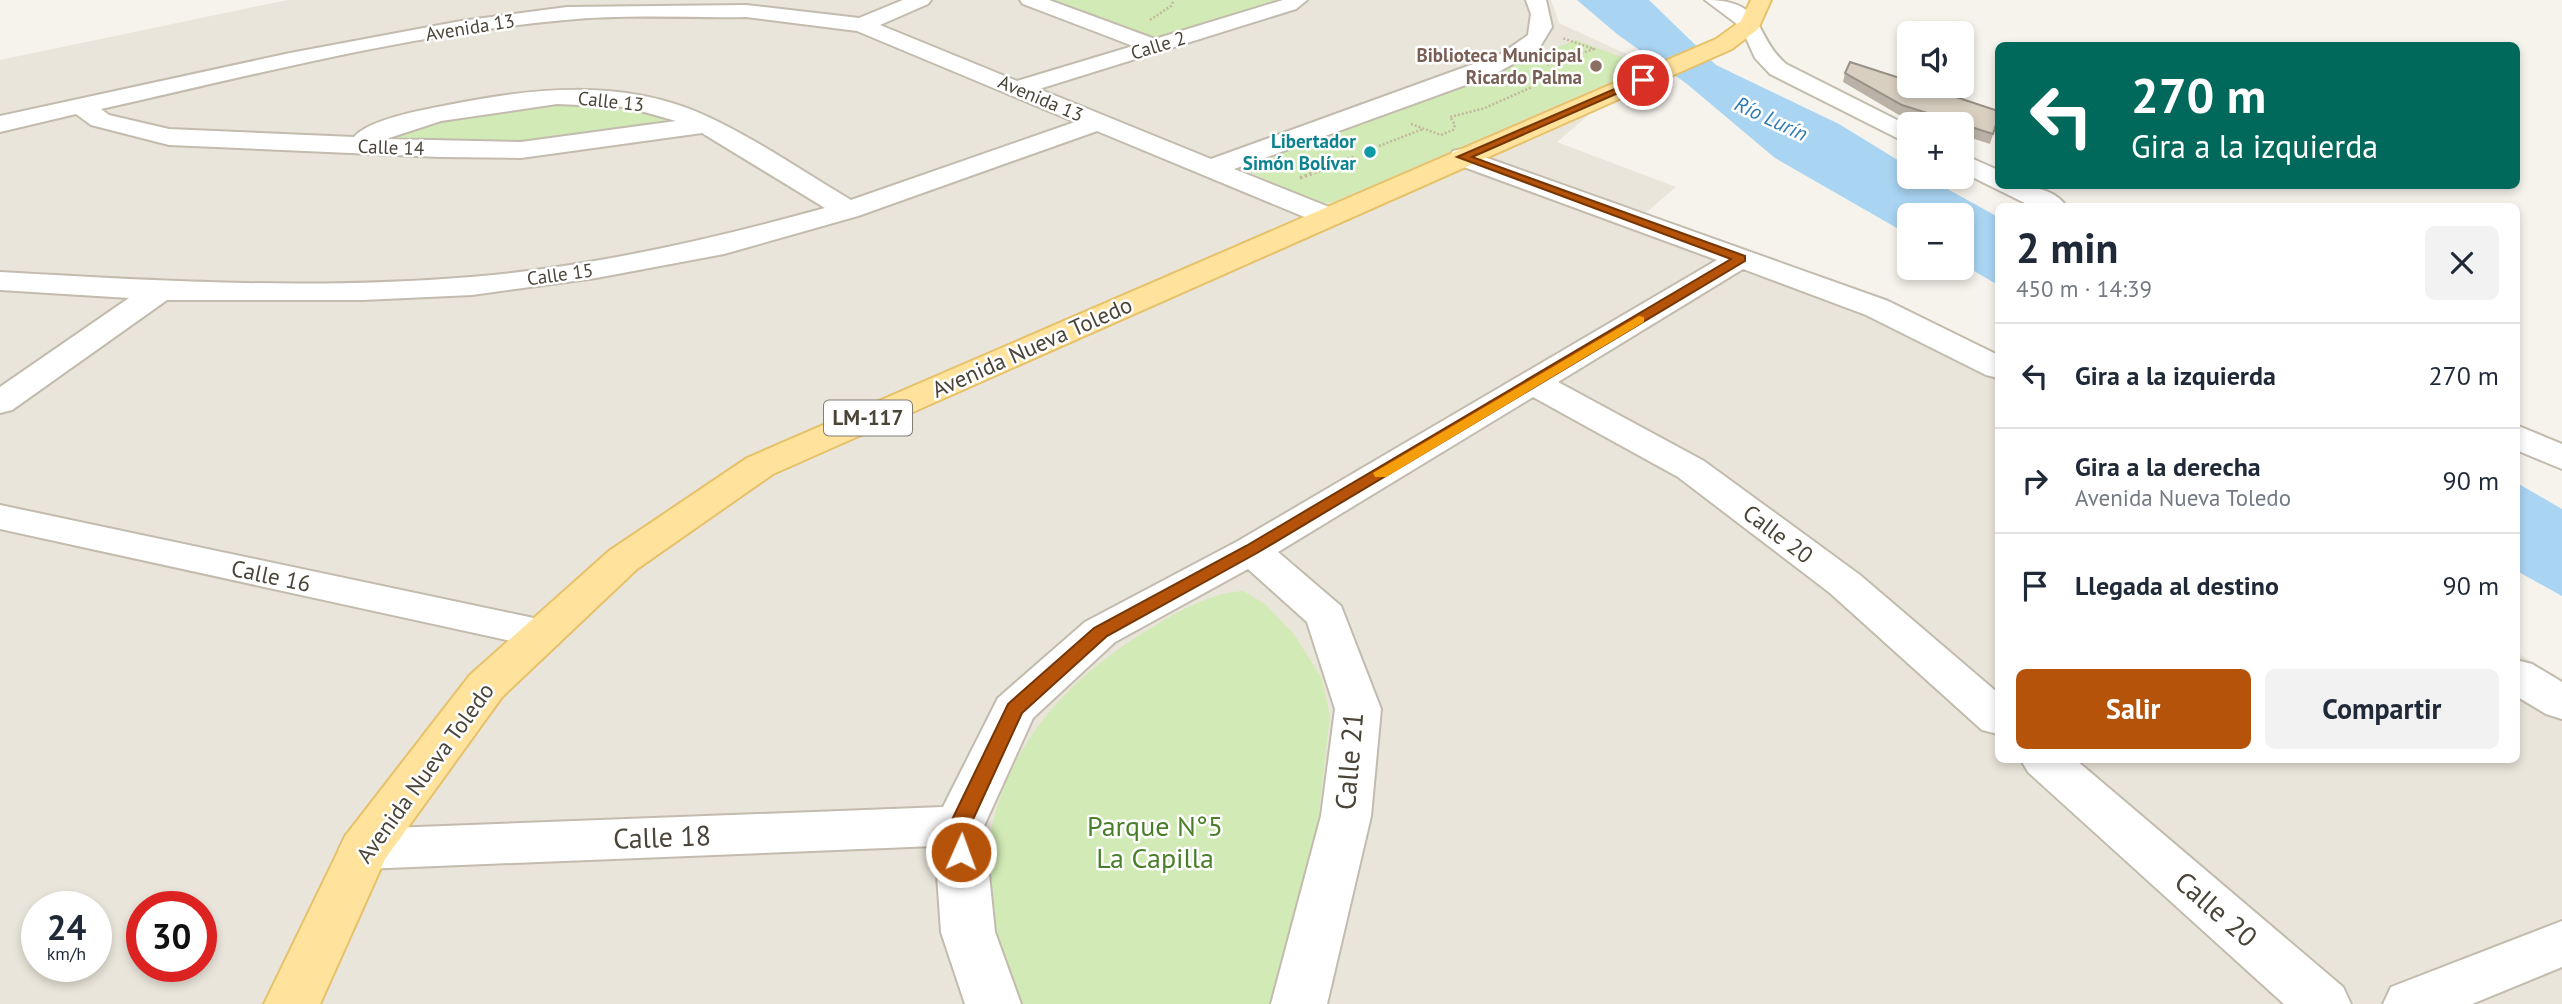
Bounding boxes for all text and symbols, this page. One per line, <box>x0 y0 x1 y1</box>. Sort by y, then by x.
street label: Avenida 13 <box>424 8 516 46</box>
map controls <box>1897 21 1974 280</box>
button: sound <box>1897 21 1974 98</box>
street label: Calle 2 <box>1128 25 1188 65</box>
place label: Biblioteca Municipal Ricardo Palma <box>1417 43 1582 89</box>
pin <box>1613 50 1673 110</box>
marker: Biblioteca Municipal Ricardo Palma <box>1588 58 1604 74</box>
icon: arrive <box>1624 61 1662 99</box>
text: 270 m <box>2131 63 2266 127</box>
street label: Avenida 13 <box>995 69 1087 127</box>
icon: left <box>2016 70 2107 161</box>
street label: Calle 13 <box>577 86 645 116</box>
water label: Río Lurín <box>1730 90 1812 147</box>
button: + <box>1897 112 1974 189</box>
text: Gira a la izquierda <box>2131 125 2378 167</box>
place label: Libertador Simón Bolívar <box>1243 129 1356 175</box>
street label: Calle 14 <box>357 134 425 160</box>
marker: Libertador Simón Bolívar <box>1362 144 1378 160</box>
button: − <box>1897 203 1974 280</box>
text: 2 min <box>2016 220 2118 275</box>
button: close <box>2425 226 2499 300</box>
street label: Calle 15 <box>525 257 595 291</box>
text: 450 m · 14:39 <box>2016 274 2152 303</box>
street label: Avenida Nueva Toledo <box>927 289 1136 404</box>
icon: left <box>2016 357 2054 395</box>
text: Gira a la izquierda <box>2075 359 2276 392</box>
text: 270 m <box>2428 359 2499 392</box>
road number: LM-117 <box>824 400 912 436</box>
text: Gira a la derecha <box>2075 450 2261 483</box>
icon: right <box>2016 462 2054 500</box>
text: 90 m <box>2443 464 2499 497</box>
text: Avenida Nueva Toledo <box>2075 483 2291 512</box>
street label: Calle 20 <box>1737 498 1819 569</box>
street label: Calle 16 <box>229 553 313 598</box>
icon: arrive <box>2016 567 2054 605</box>
text: Llegada al destino <box>2075 569 2279 602</box>
text: 90 m <box>2443 569 2499 602</box>
button: Salir <box>2016 669 2251 749</box>
button: Compartir <box>2265 669 2499 749</box>
street label: Avenida Nueva Toledo <box>349 677 500 869</box>
street label: Calle 21 <box>1326 711 1371 811</box>
park label: Parque N°5 La Capilla <box>1087 807 1223 876</box>
position arrow <box>924 815 998 889</box>
street label: Calle 18 <box>612 816 712 857</box>
street label: Calle 20 <box>2167 863 2265 955</box>
speed limit sign: 30 <box>126 891 217 982</box>
text: 24 <box>47 904 86 950</box>
text: km/h <box>47 942 86 965</box>

